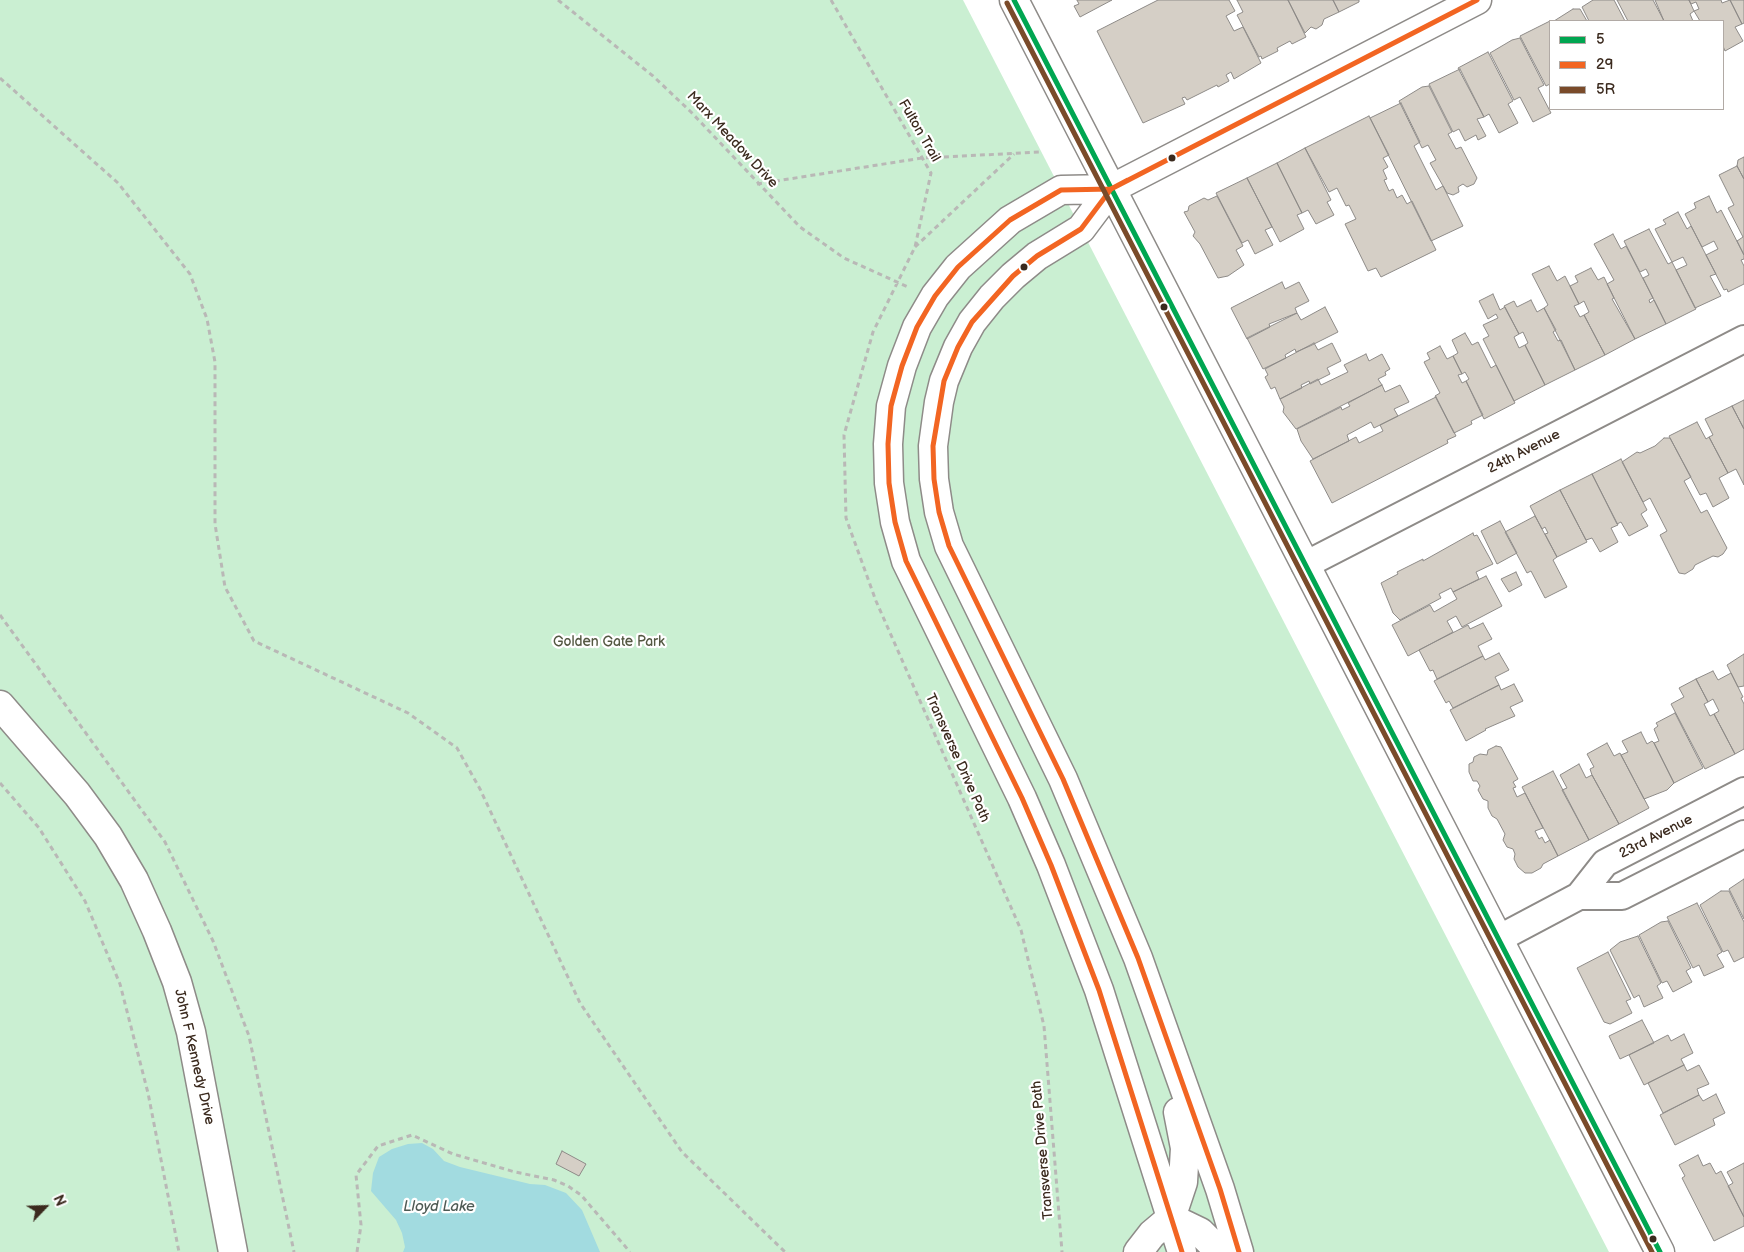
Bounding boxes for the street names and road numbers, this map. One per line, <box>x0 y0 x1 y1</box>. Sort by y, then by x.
street label: Marx Meadow Drive <box>683 88 781 192</box>
street label: Fulton Trail <box>894 97 944 165</box>
street label: 24th Avenue <box>1485 426 1563 478</box>
street label: Transverse Drive Path <box>921 691 993 825</box>
street label: 23rd Avenue <box>1616 811 1696 863</box>
street label: John F Kennedy Drive <box>170 987 218 1127</box>
street label: Transverse Drive Path <box>1029 1080 1057 1220</box>

